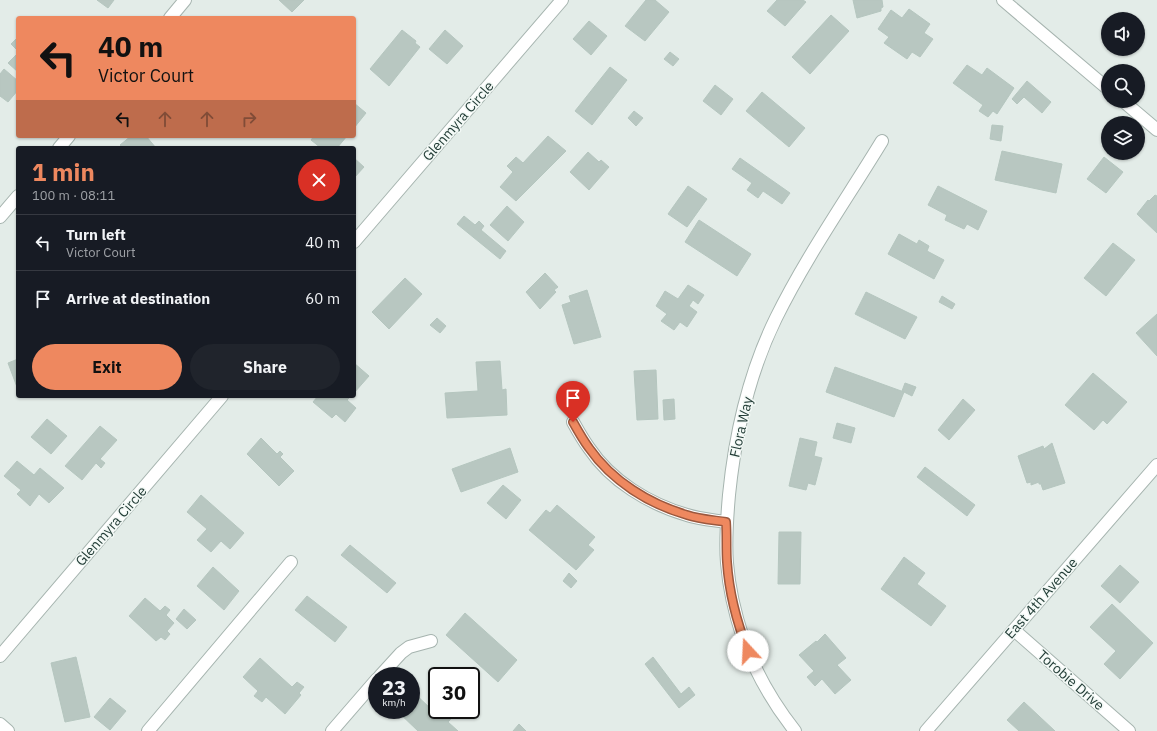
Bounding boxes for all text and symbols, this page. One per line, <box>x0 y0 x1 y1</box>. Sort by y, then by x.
map controls <box>1101 12 1145 160</box>
button: sound <box>1101 12 1145 56</box>
text: 40 m <box>98 28 163 65</box>
icon: left <box>32 32 84 84</box>
text: Victor Court <box>98 64 194 87</box>
button: search <box>1101 64 1145 108</box>
street label: Glenmyra Circle <box>418 77 498 165</box>
icon: left <box>112 108 134 130</box>
icon: ahead <box>154 108 176 130</box>
icon: ahead <box>196 108 218 130</box>
icon: right <box>238 108 260 130</box>
button: layers <box>1101 116 1145 160</box>
text: 1 min <box>32 156 95 188</box>
button: close <box>298 159 340 201</box>
text: 100 m · 08:11 <box>32 187 115 204</box>
text: Turn left <box>66 225 126 244</box>
icon: left <box>32 232 54 254</box>
text: 40 m <box>305 233 340 252</box>
text: Victor Court <box>66 244 135 261</box>
icon: arrive <box>32 288 54 310</box>
text: Arrive at destination <box>66 289 210 308</box>
text: 60 m <box>305 289 340 308</box>
button: Exit <box>32 344 182 390</box>
button: Share <box>190 344 340 390</box>
pin <box>556 381 590 422</box>
icon: arrive <box>562 387 584 409</box>
street label: Flora Way <box>725 395 757 459</box>
street label: Glenmyra Circle <box>71 482 151 570</box>
street label: East 4th Avenue <box>1001 553 1081 642</box>
position arrow <box>727 630 769 672</box>
street label: Torobie Drive <box>1034 646 1108 714</box>
speed limit sign: 30 <box>428 667 480 719</box>
text: 23 <box>382 674 406 701</box>
text: km/h <box>382 696 406 709</box>

